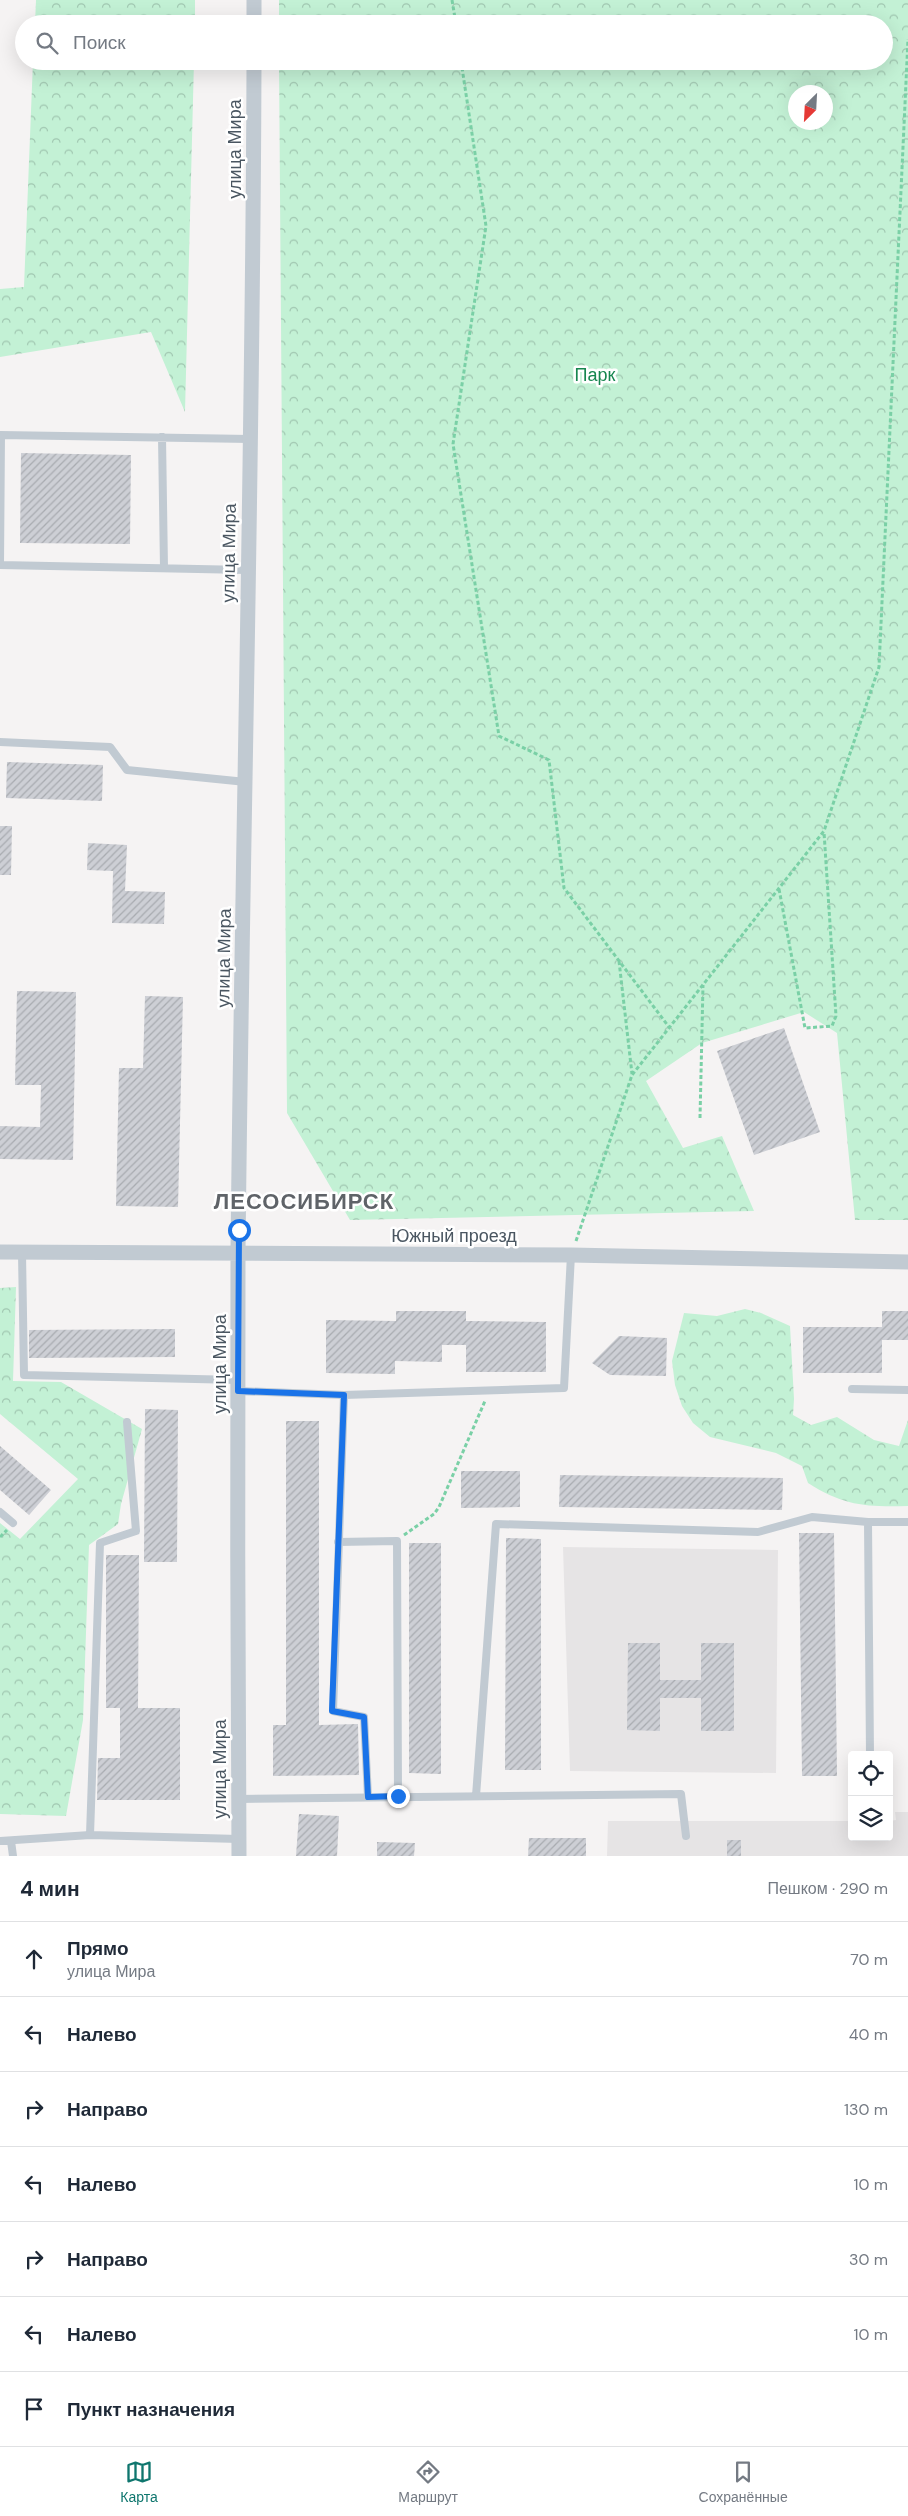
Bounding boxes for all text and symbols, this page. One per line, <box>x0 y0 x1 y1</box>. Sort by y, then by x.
search box <box>15 15 893 70</box>
icon: search <box>33 29 61 57</box>
text: Поиск <box>73 30 126 55</box>
north arrow <box>788 85 833 130</box>
street label: улица Мира <box>223 98 247 199</box>
park label: Парк <box>575 363 616 387</box>
street label: улица Мира <box>216 502 242 603</box>
street label: улица Мира <box>211 907 237 1008</box>
district label: ЛЕСОСИБИРСК <box>214 1187 394 1216</box>
route start <box>228 1219 251 1242</box>
street label: Южный проезд <box>391 1224 517 1248</box>
street label: улица Мира <box>208 1313 232 1414</box>
street label: улица Мира <box>208 1718 232 1819</box>
map controls <box>848 1751 893 1841</box>
button: locate <box>848 1751 893 1796</box>
route end <box>387 1785 410 1808</box>
button: layers <box>848 1796 893 1841</box>
text: 4 мин <box>20 1875 80 1903</box>
text: Пешком · 290 m <box>767 1878 888 1899</box>
text: Прямо <box>67 1936 129 1961</box>
icon: ahead <box>20 1945 48 1973</box>
text: 70 m <box>850 1949 888 1970</box>
text: улица Мира <box>67 1961 155 1982</box>
icon: left <box>20 2020 48 2048</box>
text: Налево <box>67 2022 137 2047</box>
text: 40 m <box>849 2024 888 2045</box>
icon: right <box>20 2095 48 2123</box>
text: Направо <box>67 2097 148 2122</box>
text: 130 m <box>844 2099 888 2120</box>
icon: left <box>20 2170 48 2198</box>
text: Налево <box>67 2172 137 2197</box>
text: 10 m <box>854 2174 888 2195</box>
icon: right <box>20 2245 48 2273</box>
text: Направо <box>67 2247 148 2272</box>
text: 30 m <box>849 2249 888 2270</box>
icon: left <box>20 2320 48 2348</box>
text: Налево <box>67 2322 137 2347</box>
text: 10 m <box>854 2324 888 2345</box>
icon: arrive <box>20 2395 48 2423</box>
text: Пункт назначения <box>67 2397 235 2422</box>
tab: Карта <box>120 2458 158 2506</box>
tab: Маршрут <box>398 2458 458 2506</box>
tab: Сохранённые <box>699 2458 788 2506</box>

